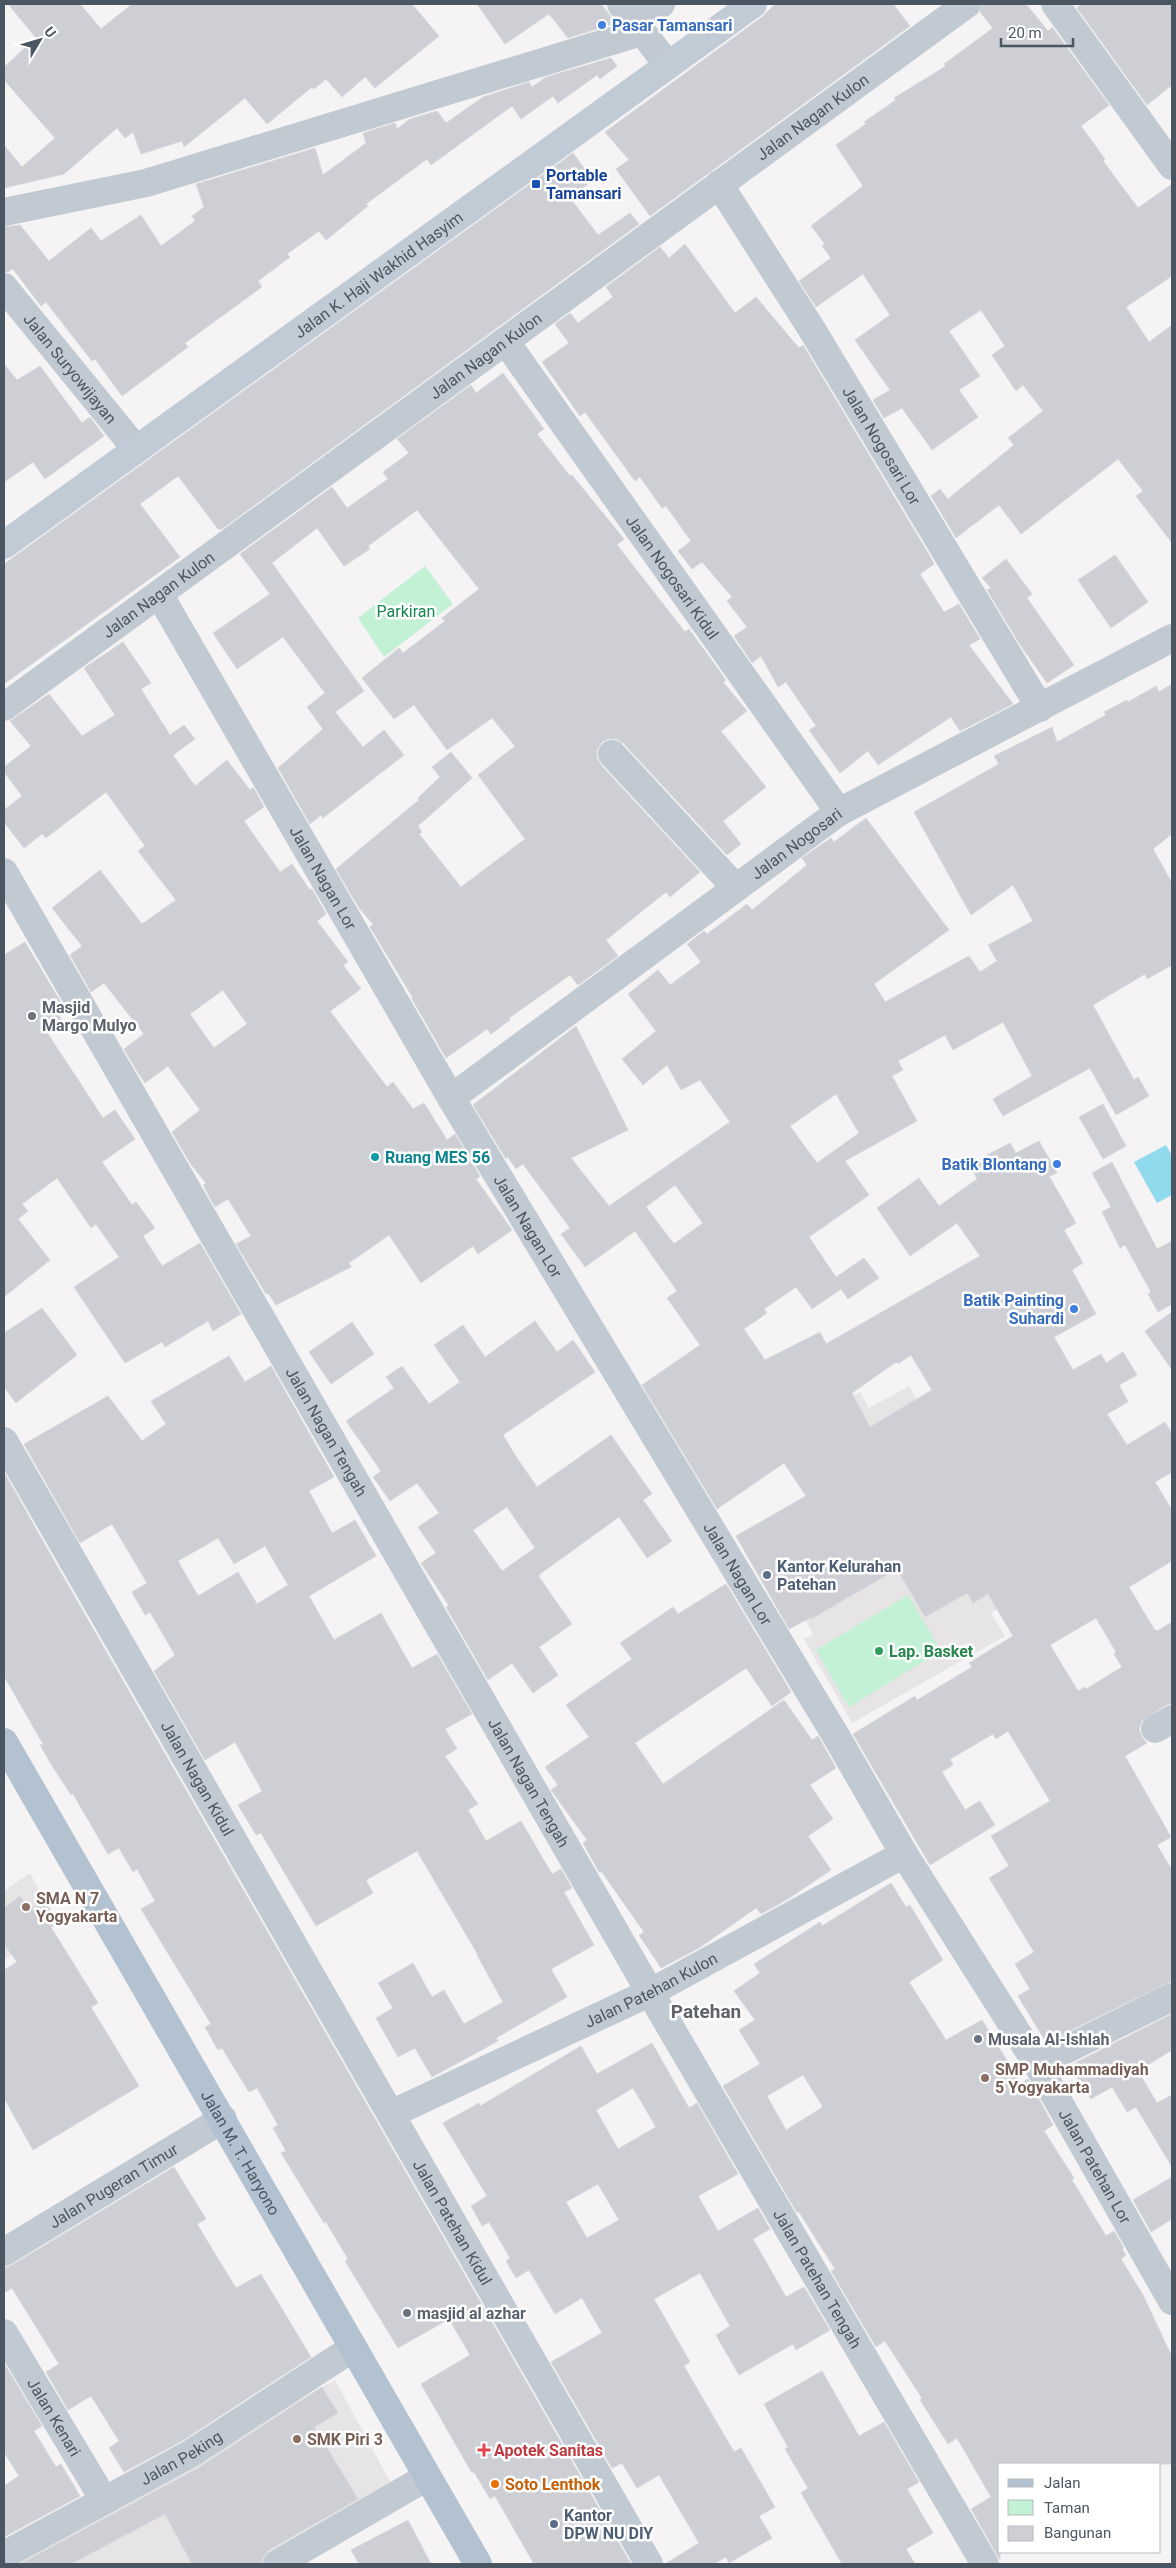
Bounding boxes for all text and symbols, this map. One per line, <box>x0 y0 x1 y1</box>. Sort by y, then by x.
north arrow <box>15 15 65 65</box>
scale bar <box>1001 15 1074 47</box>
place label: Pasar Tamansari <box>612 16 733 35</box>
marker: Pasar Tamansari <box>596 19 608 31</box>
text: U <box>41 23 59 41</box>
text: 20 m <box>1008 24 1042 42</box>
street label: Jalan Nagan Kulon <box>753 70 872 164</box>
place label: Portable Tamansari <box>546 166 622 203</box>
marker: Portable Tamansari <box>530 178 542 190</box>
street label: Jalan K. Haji Wakhid Hasyim <box>291 207 466 342</box>
street label: Jalan Nagan Kulon <box>426 308 545 403</box>
street label: Jalan Suryowijayan <box>20 309 121 427</box>
street label: Jalan Nogosari Lor <box>839 383 925 509</box>
street label: Jalan Nogosari Kidul <box>622 511 723 643</box>
street label: Jalan Nagan Kulon <box>99 547 218 642</box>
park label: Parkiran <box>377 602 435 621</box>
street label: Jalan Nogosari <box>747 804 845 883</box>
street label: Jalan Nagan Lor <box>286 823 361 934</box>
place label: Masjid Margo Mulyo <box>42 998 137 1035</box>
marker: Masjid Margo Mulyo <box>26 1010 38 1022</box>
place label: Ruang MES 56 <box>385 1148 490 1167</box>
marker: Ruang MES 56 <box>369 1151 381 1163</box>
place label: Batik Blontang <box>942 1155 1047 1174</box>
marker: Batik Blontang <box>1051 1158 1063 1170</box>
street label: Jalan Nagan Lor <box>490 1171 567 1281</box>
place label: Batik Painting Suhardi <box>963 1291 1064 1328</box>
marker: Batik Painting Suhardi <box>1068 1303 1080 1315</box>
street label: Jalan Nagan Tengah <box>282 1364 371 1500</box>
street label: Jalan Nagan Lor <box>700 1519 777 1629</box>
place label: Kantor Kelurahan Patehan <box>777 1557 901 1594</box>
marker: Kantor Kelurahan Patehan <box>761 1569 773 1581</box>
place label: Lap. Basket <box>889 1642 974 1661</box>
marker: Lap. Basket <box>873 1645 885 1657</box>
street label: Jalan Nagan Tengah <box>484 1715 574 1850</box>
street label: Jalan Nagan Kidul <box>157 1718 238 1839</box>
place label: SMA N 7 Yogyakarta <box>36 1889 118 1926</box>
marker: SMA N 7 Yogyakarta <box>20 1901 32 1913</box>
street label: Jalan Patehan Kulon <box>582 1948 720 2032</box>
district label: Patehan <box>671 2000 741 2022</box>
place label: Musala Al-Ishlah <box>988 2030 1109 2049</box>
marker: Musala Al-Ishlah <box>972 2033 984 2045</box>
place label: SMP Muhammadiyah 5 Yogyakarta <box>995 2060 1149 2097</box>
marker: SMP Muhammadiyah 5 Yogyakarta <box>979 2072 991 2084</box>
street label: Jalan M. T. Haryono <box>197 2087 284 2218</box>
street label: Jalan Patehan Lor <box>1055 2105 1136 2227</box>
street label: Jalan Pugeran Timur <box>45 2139 182 2232</box>
street label: Jalan Patehan Kidul <box>409 2156 496 2288</box>
street label: Jalan Patehan Tengah <box>769 2206 866 2352</box>
place label: masjid al azhar <box>417 2304 526 2323</box>
marker: masjid al azhar <box>401 2307 413 2319</box>
street label: Jalan Kenari <box>24 2374 85 2460</box>
street label: Jalan Peking <box>137 2426 225 2489</box>
place label: SMK Piri 3 <box>307 2430 383 2449</box>
marker: SMK Piri 3 <box>291 2433 303 2445</box>
place label: Apotek Sanitas <box>494 2441 603 2460</box>
marker: Apotek Sanitas <box>478 2444 490 2456</box>
legend <box>998 2463 1161 2553</box>
text: Jalan <box>1044 2474 1081 2492</box>
place label: Soto Lenthok <box>505 2475 601 2494</box>
marker: Soto Lenthok <box>489 2478 501 2490</box>
text: Taman <box>1044 2499 1090 2517</box>
place label: Kantor DPW NU DIY <box>564 2506 653 2543</box>
marker: Kantor DPW NU DIY <box>548 2518 560 2530</box>
text: Bangunan <box>1044 2524 1111 2542</box>

